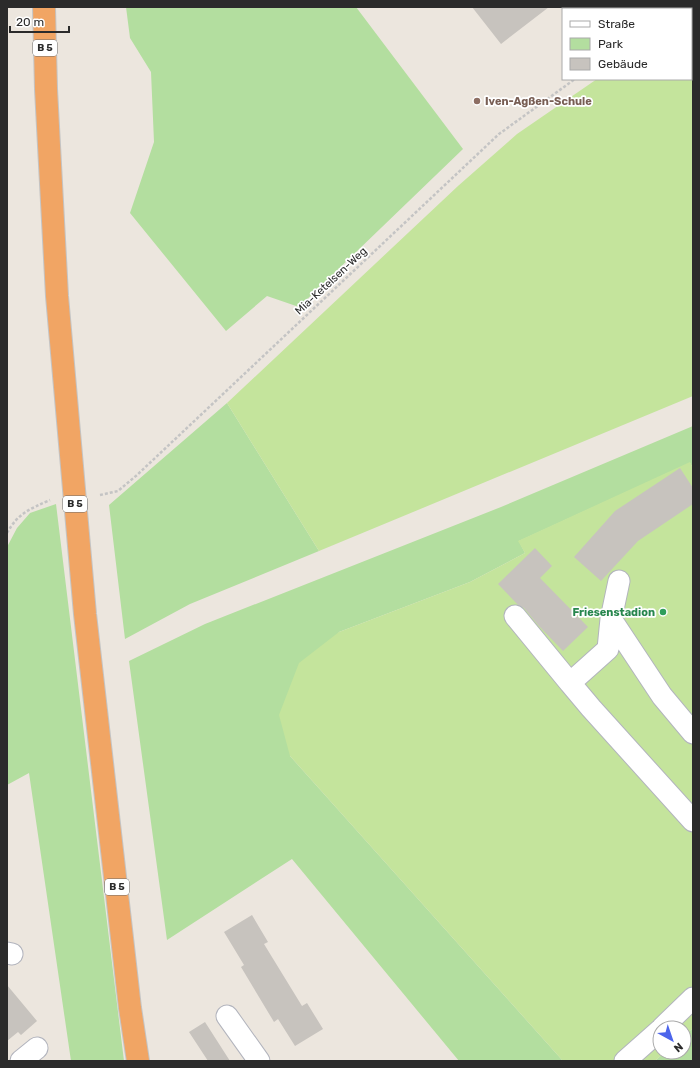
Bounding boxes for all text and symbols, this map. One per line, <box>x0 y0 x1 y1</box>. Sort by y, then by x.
scale bar <box>10 8 69 34</box>
legend <box>562 8 692 80</box>
text: 20 m <box>16 15 44 29</box>
text: Straße <box>598 17 635 31</box>
text: Park <box>598 37 624 51</box>
road number: B 5 <box>33 40 57 56</box>
text: Gebäude <box>598 57 648 71</box>
place label: Iven-Agßen-Schule <box>485 95 592 108</box>
marker: Iven-Agßen-Schule <box>472 96 482 106</box>
street label: Mia-Ketelsen-Weg <box>293 244 369 318</box>
road number: B 5 <box>63 496 87 512</box>
place label: Friesenstadion <box>572 606 655 619</box>
marker: Friesenstadion <box>658 607 668 617</box>
road number: B 5 <box>105 879 129 895</box>
north arrow <box>652 1020 692 1060</box>
text: N <box>671 1040 685 1055</box>

